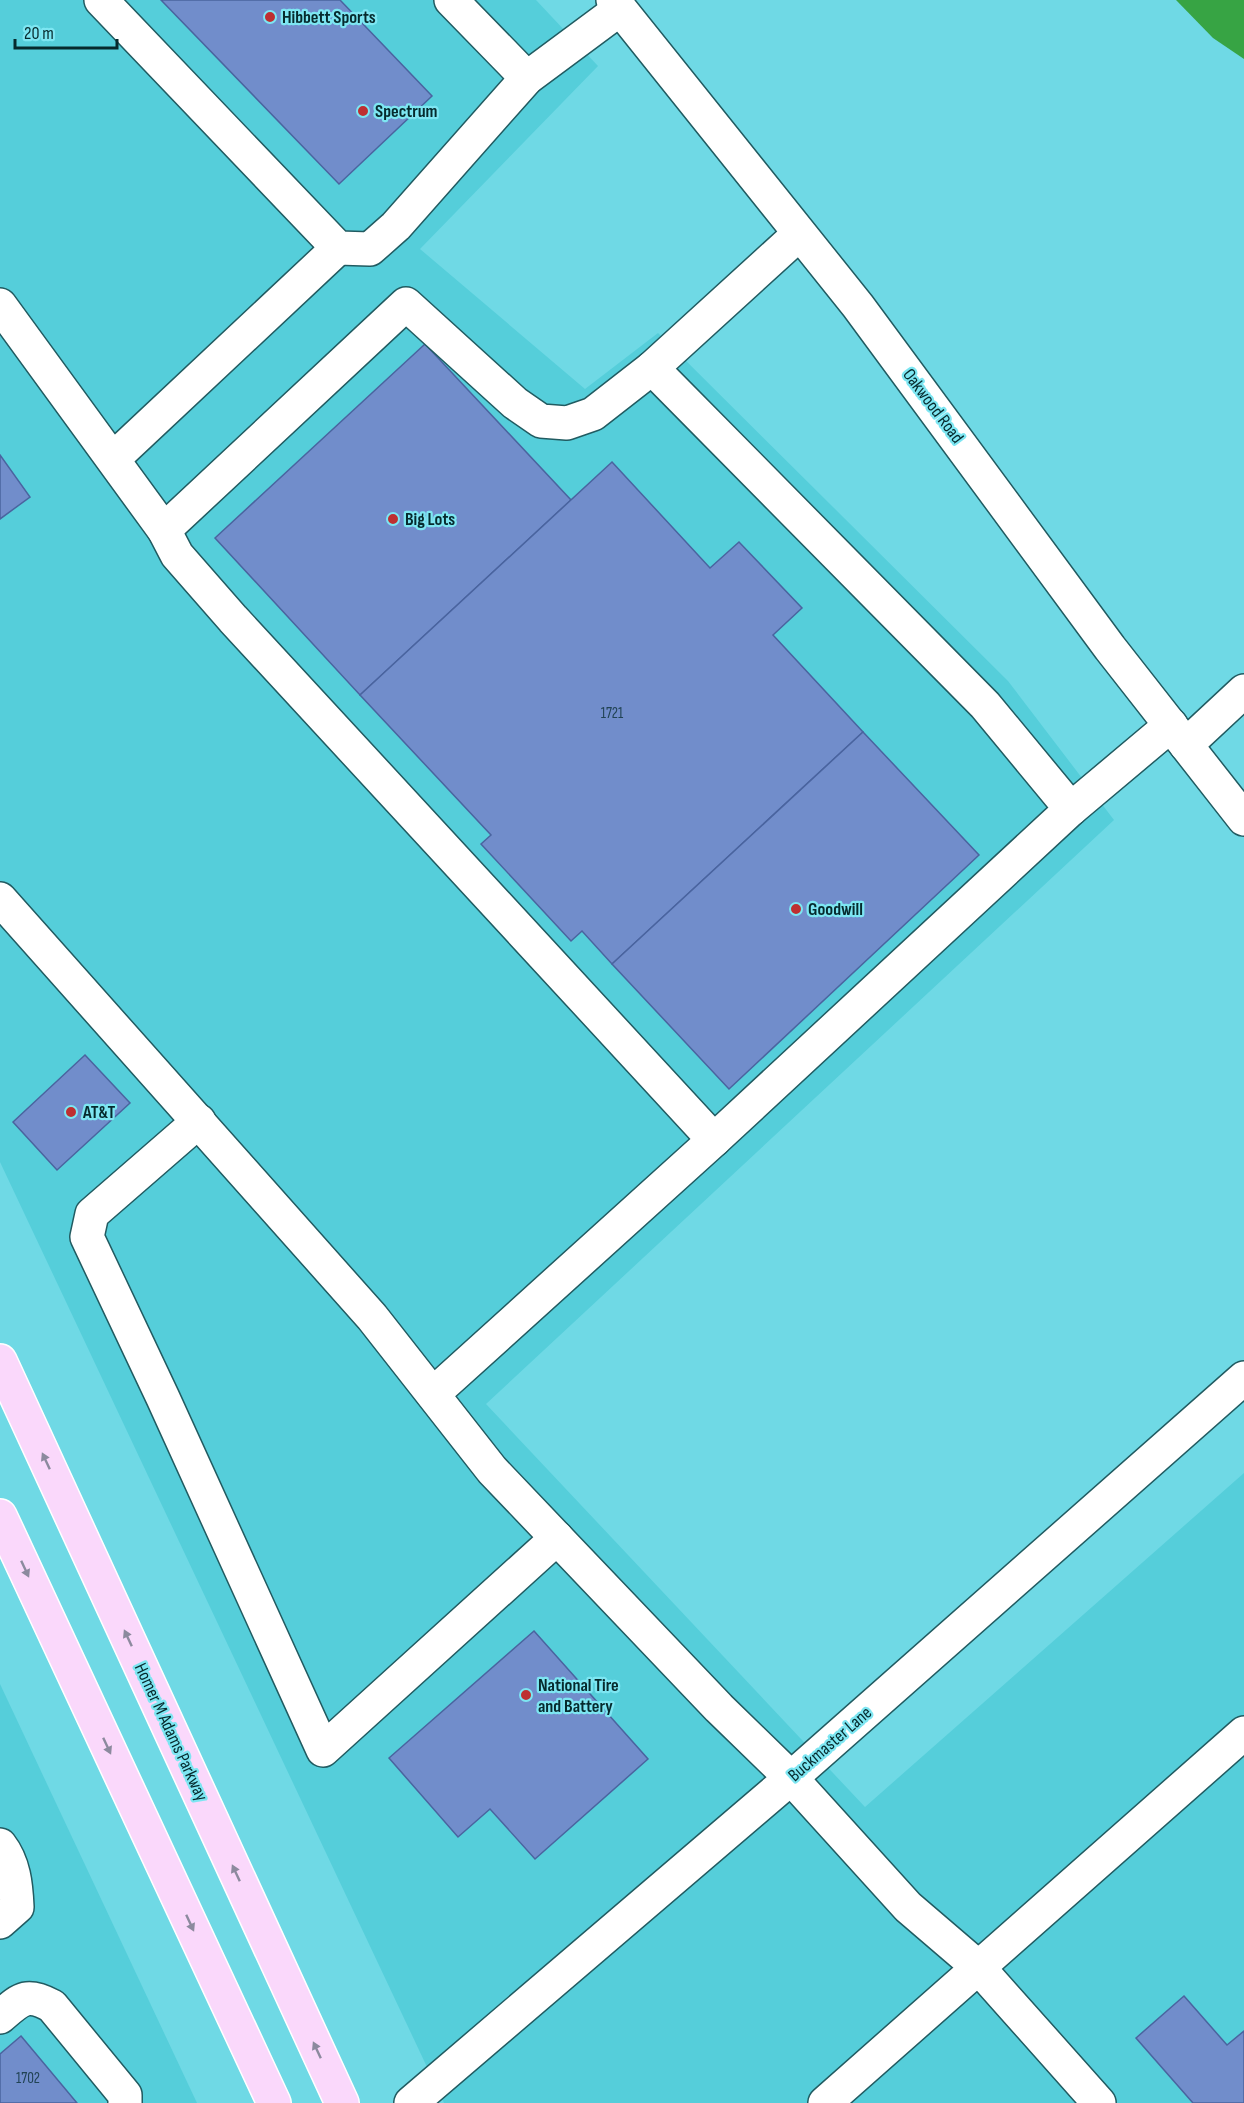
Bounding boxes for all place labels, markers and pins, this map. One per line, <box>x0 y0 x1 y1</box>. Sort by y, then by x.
place label: Hibbett Sports <box>282 7 376 28</box>
marker: Hibbett Sports <box>263 10 277 24</box>
place label: Spectrum <box>375 101 438 122</box>
marker: Spectrum <box>356 104 370 118</box>
place label: Big Lots <box>405 509 455 530</box>
marker: Big Lots <box>386 512 400 526</box>
place label: Goodwill <box>808 899 863 920</box>
marker: Goodwill <box>789 902 803 916</box>
place label: AT&T <box>82 1102 116 1123</box>
marker: AT&T <box>64 1105 78 1119</box>
place label: National Tire and Battery <box>538 1675 619 1717</box>
marker: National Tire and Battery <box>519 1688 533 1702</box>

